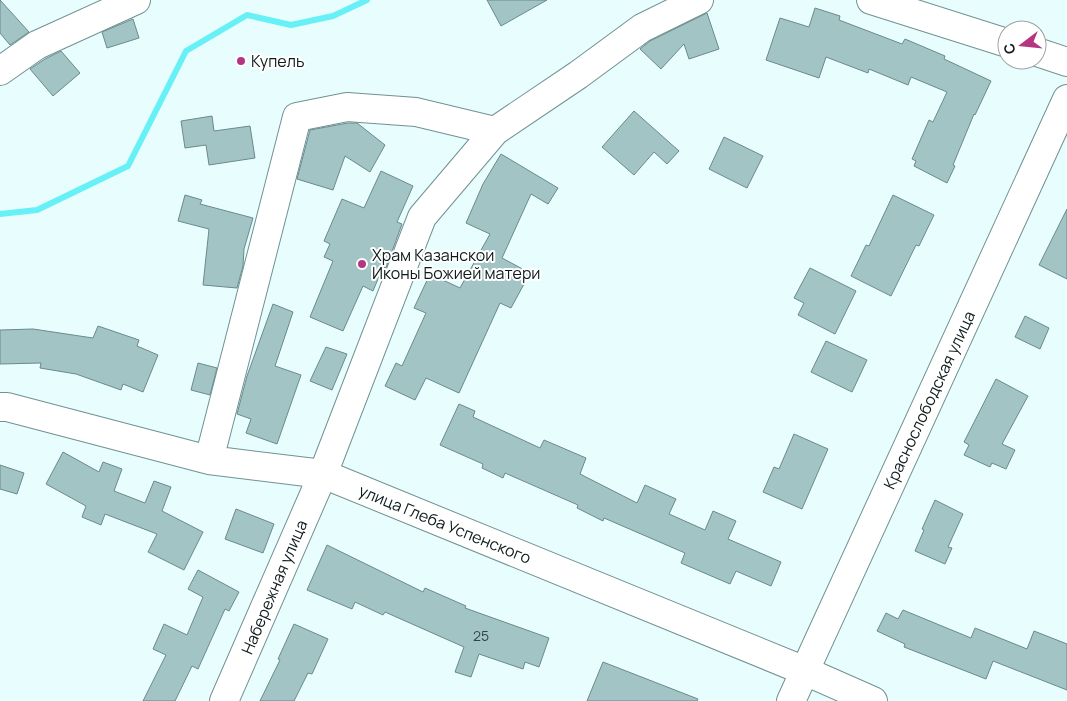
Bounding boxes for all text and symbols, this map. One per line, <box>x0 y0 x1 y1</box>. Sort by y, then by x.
north arrow <box>997 20 1047 70</box>
text: С <box>998 41 1020 56</box>
place label: Купель <box>251 50 304 72</box>
marker: Купель <box>235 55 247 67</box>
place label: Храм Казанскои Иконы Божией матери <box>372 244 540 284</box>
marker: Храм Казанскои Иконы Божией матери <box>356 258 368 270</box>
street label: Краснослободская улица <box>878 307 980 493</box>
street label: улица Глеба Успенского <box>356 479 534 569</box>
street label: Набережная улица <box>236 517 312 657</box>
house number: 25 <box>473 626 489 645</box>

